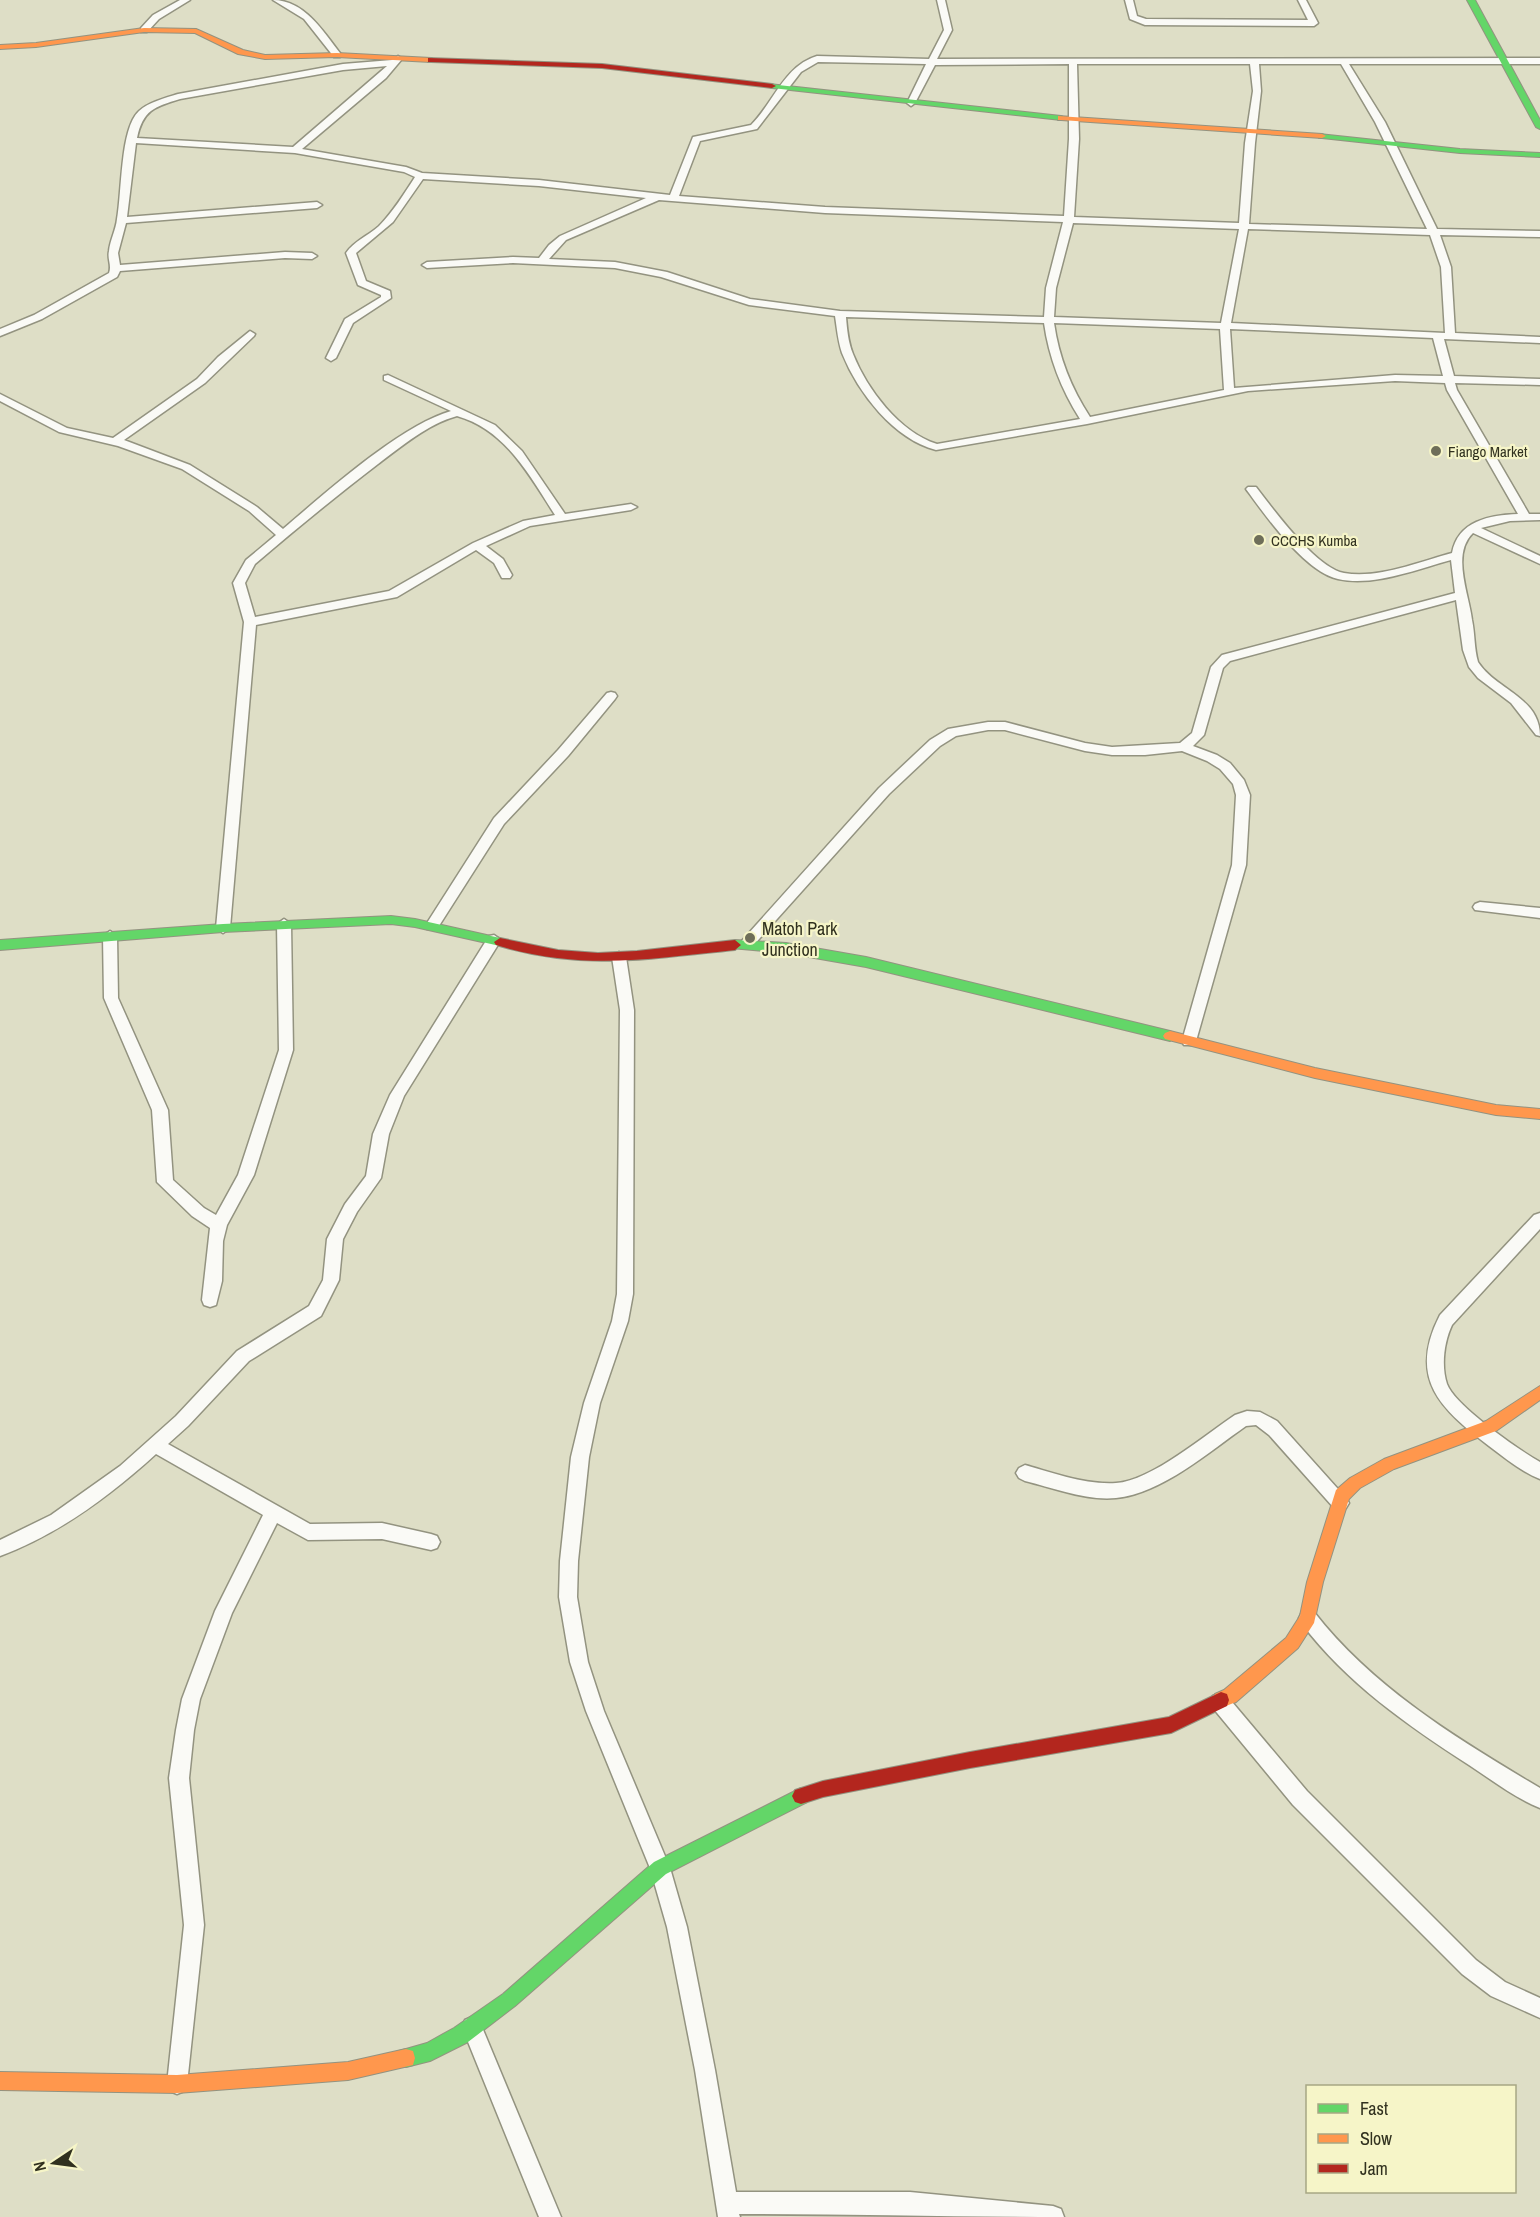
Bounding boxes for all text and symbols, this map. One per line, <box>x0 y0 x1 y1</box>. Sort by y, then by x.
place label: Fiango Market <box>1448 441 1528 462</box>
marker: Fiango Market <box>1429 444 1443 458</box>
place label: CCCHS Kumba <box>1271 530 1357 551</box>
marker: CCCHS Kumba <box>1252 533 1266 547</box>
place label: Matoh Park Junction <box>762 916 838 962</box>
marker: Matoh Park Junction <box>743 931 757 945</box>
legend <box>1306 2085 1516 2193</box>
text: Fast <box>1360 2096 1388 2121</box>
text: Slow <box>1360 2126 1392 2151</box>
north arrow <box>24 2133 84 2193</box>
text: Jam <box>1360 2156 1388 2181</box>
text: N <box>28 2159 51 2173</box>

